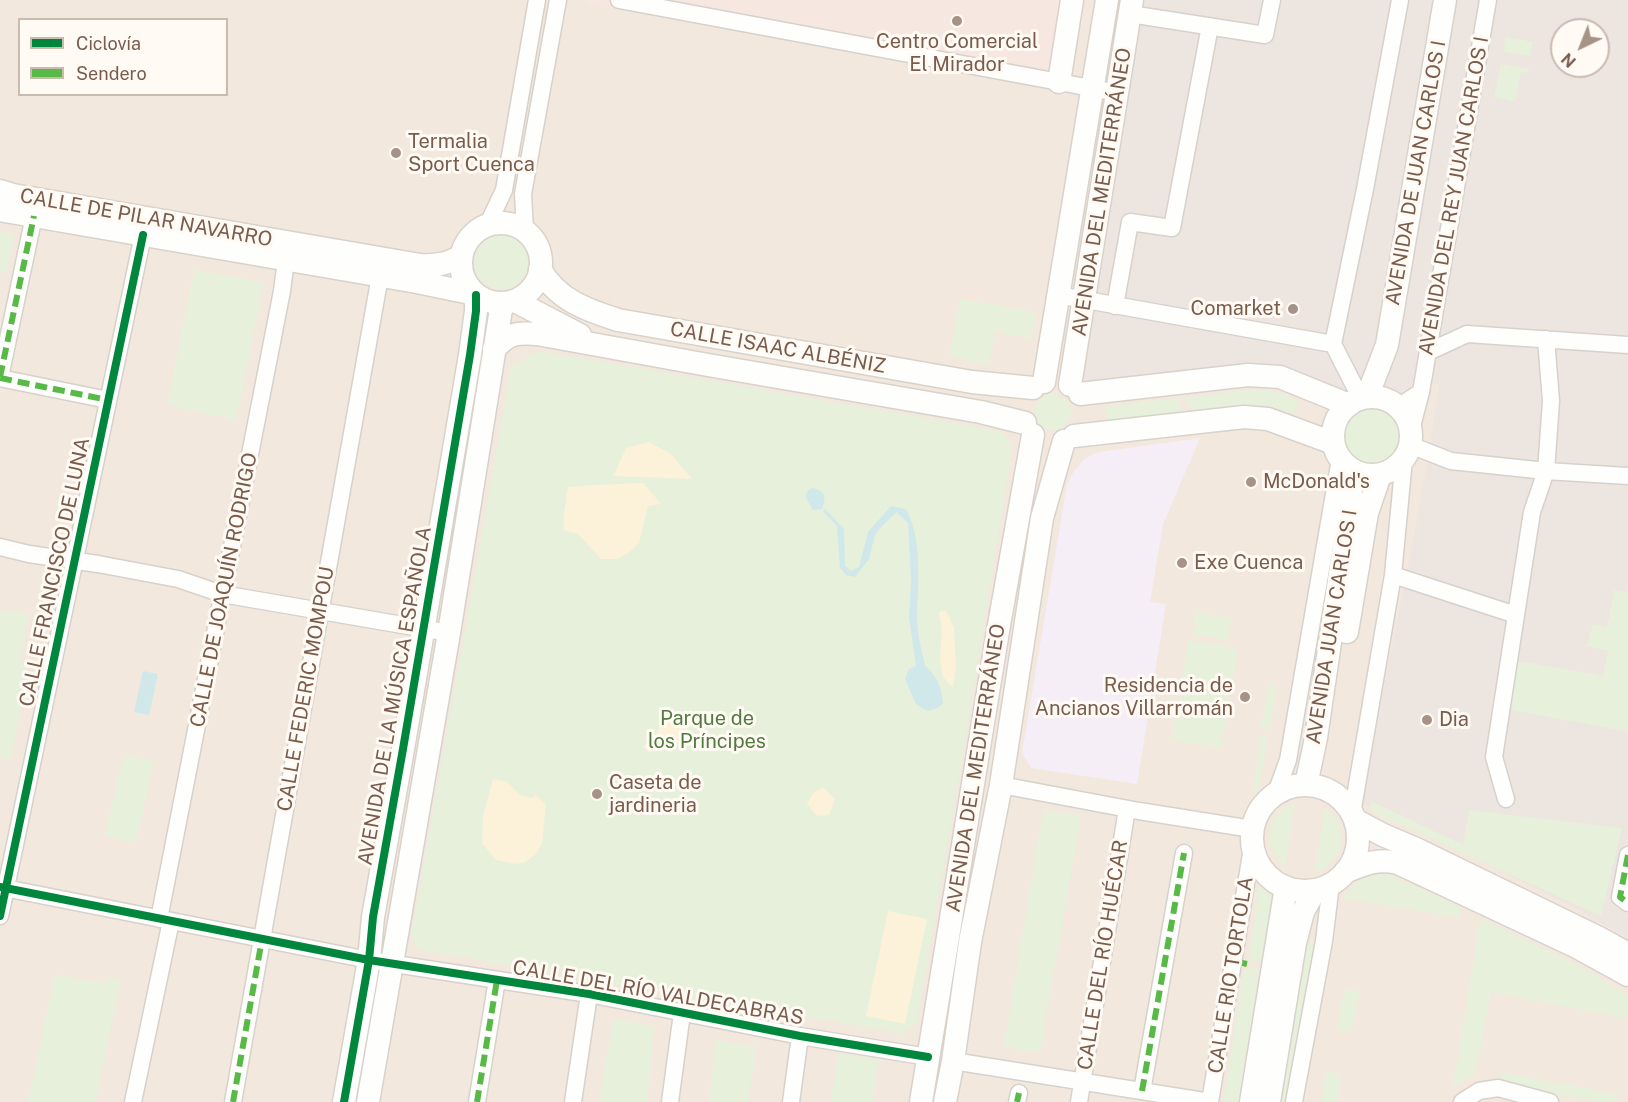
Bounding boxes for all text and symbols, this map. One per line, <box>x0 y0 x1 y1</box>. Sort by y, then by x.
marker: Centro Comercial El Mirador <box>950 14 964 28</box>
legend <box>18 18 228 96</box>
north arrow <box>1550 18 1610 78</box>
place label: Centro Comercial El Mirador <box>876 30 1038 77</box>
text: Ciclovía <box>76 33 141 54</box>
street label: AVENIDA DEL REY JUAN CARLOS I <box>1414 35 1494 357</box>
street label: AVENIDA DE JUAN CARLOS I <box>1381 39 1451 307</box>
street label: AVENIDA DEL MEDITERRÁNEO <box>1067 46 1137 338</box>
text: N <box>1558 49 1580 71</box>
text: Sendero <box>76 63 147 84</box>
place label: Termalia Sport Cuenca <box>408 130 535 177</box>
marker: Termalia Sport Cuenca <box>389 146 403 160</box>
street label: CALLE DE PILAR NAVARRO <box>18 184 274 252</box>
place label: Comarket <box>1190 297 1281 321</box>
marker: Comarket <box>1286 302 1300 316</box>
street label: CALLE ISAAC ALBÉNIZ <box>668 317 888 379</box>
street label: CALLE FRANCISCO DE LUNA <box>15 435 95 709</box>
street label: CALLE DE JOAQUÍN RODRIGO <box>186 451 262 729</box>
place label: McDonald's <box>1263 470 1370 494</box>
marker: McDonald's <box>1244 475 1258 489</box>
street label: AVENIDA JUAN CARLOS I <box>1302 508 1362 746</box>
street label: AVENIDA DE LA MÚSICA ESPAÑOLA <box>353 525 437 867</box>
place label: Exe Cuenca <box>1194 551 1303 575</box>
marker: Exe Cuenca <box>1175 556 1189 570</box>
street label: CALLE FEDERIC MOMPOU <box>273 565 339 813</box>
street label: AVENIDA DEL MEDITERRÁNEO <box>941 622 1011 914</box>
place label: Residencia de Ancianos Villarromán <box>1035 674 1233 721</box>
marker: Residencia de Ancianos Villarromán <box>1238 690 1252 704</box>
park label: Parque de los Príncipes <box>648 707 766 754</box>
place label: Dia <box>1439 708 1469 732</box>
marker: Dia <box>1420 713 1434 727</box>
place label: Caseta de jardineria <box>609 771 701 818</box>
marker: Caseta de jardineria <box>590 787 604 801</box>
street label: CALLE DEL RÍO HUÉCAR <box>1073 838 1133 1072</box>
street label: CALLE RIO TORTOLA <box>1204 875 1258 1075</box>
street label: CALLE DEL RÍO VALDECABRAS <box>511 956 805 1030</box>

